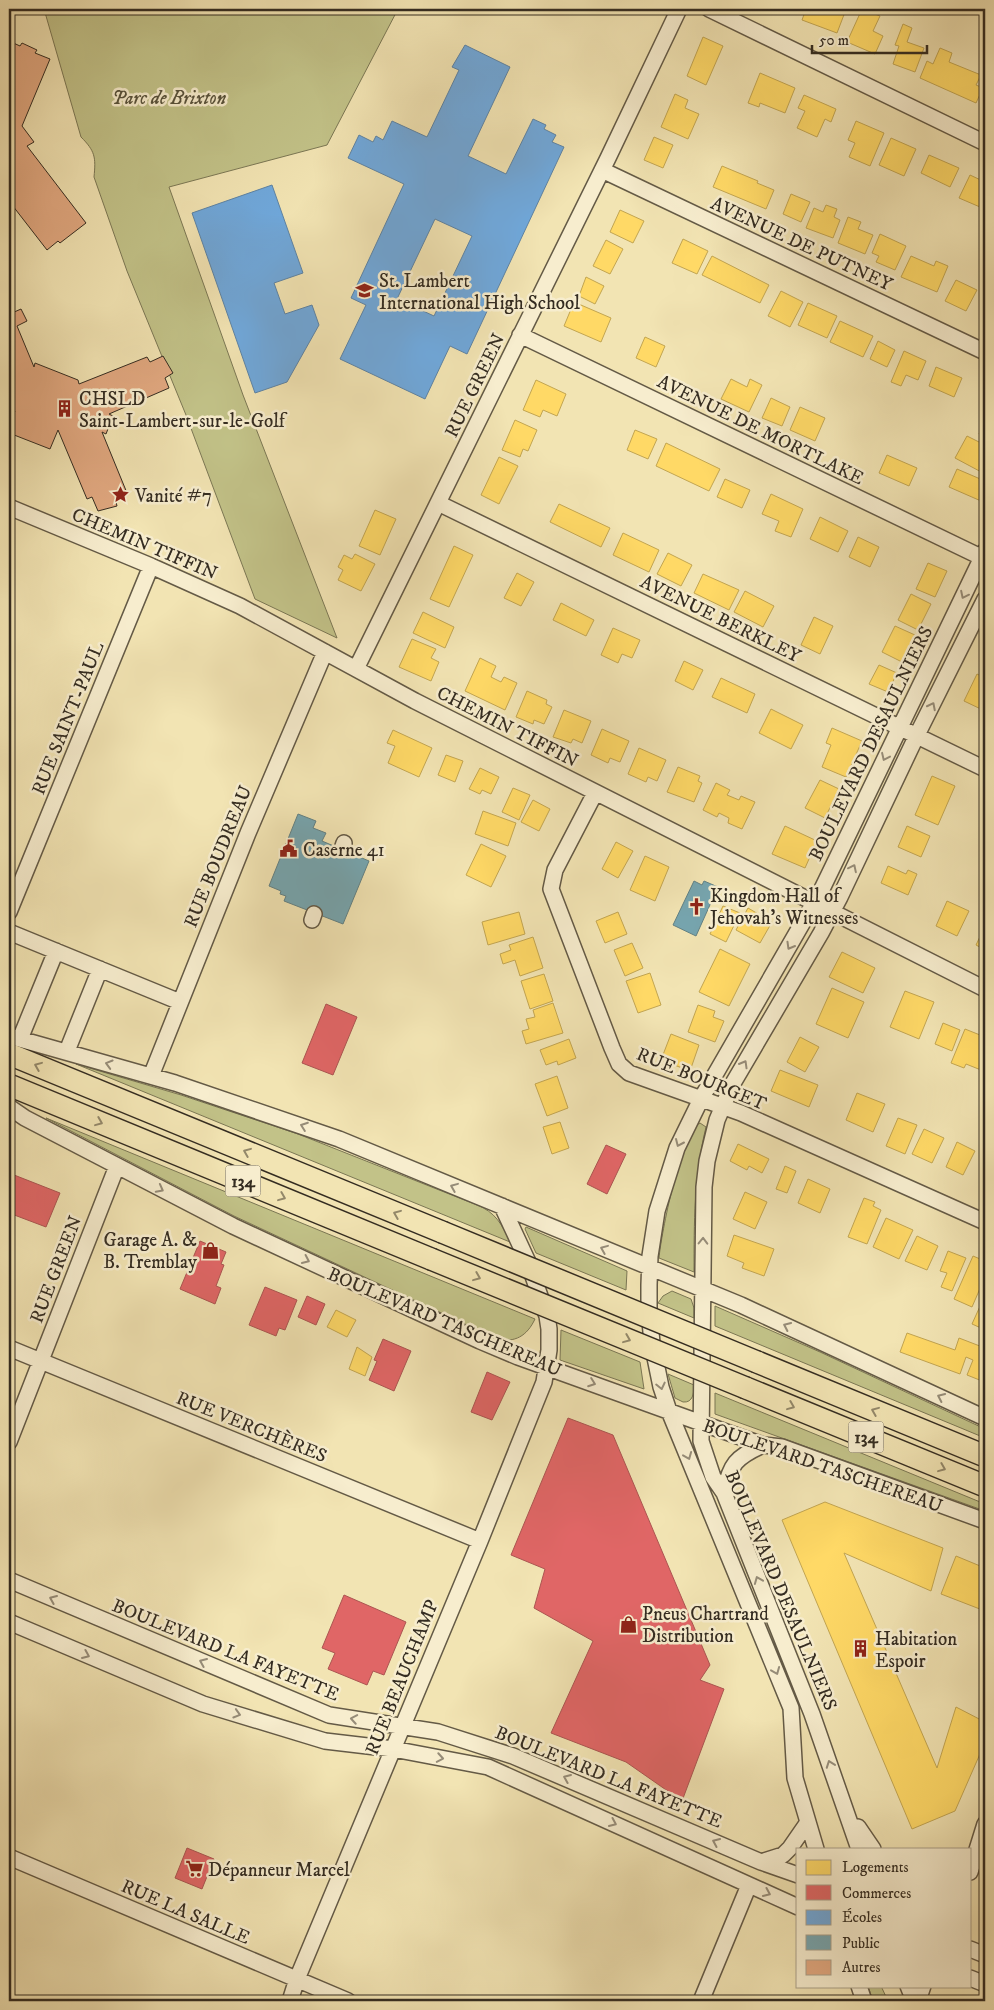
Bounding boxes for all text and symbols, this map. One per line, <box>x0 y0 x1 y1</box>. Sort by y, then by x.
scale bar <box>812 22 926 54</box>
text: 50 m <box>819 31 849 50</box>
park label: Parc de Brixton <box>112 87 226 110</box>
street label: AVENUE DE PUTNEY <box>707 192 897 297</box>
place label: St. Lambert International High School <box>379 270 580 315</box>
school or university icon: St. Lambert International High School <box>355 281 375 301</box>
street label: RUE GREEN <box>440 330 510 441</box>
street label: AVENUE DE MORTLAKE <box>653 370 867 490</box>
place label: CHSLD Saint-Lambert-sur-le-Golf <box>79 388 288 433</box>
building icon: CHSLD Saint-Lambert-sur-le-Golf <box>55 399 75 419</box>
place icon: Vanité #7 <box>111 485 131 505</box>
place label: Vanité #7 <box>134 485 212 508</box>
street label: CHEMIN TIFFIN <box>68 503 221 585</box>
street label: AVENUE BERKLEY <box>636 571 805 669</box>
one-way arrow <box>960 590 970 599</box>
street label: BOULEVARD DESAULNIERS <box>804 622 938 865</box>
street label: RUE SAINT-PAUL <box>27 639 110 798</box>
street label: CHEMIN TIFFIN <box>433 682 582 773</box>
one-way arrow <box>925 702 936 711</box>
one-way arrow <box>881 752 891 761</box>
street label: RUE BOUDREAU <box>179 782 257 931</box>
public building icon: Caserne 41 <box>279 839 299 859</box>
place label: Caserne 41 <box>303 839 385 862</box>
one-way arrow <box>847 864 858 873</box>
place label: Kingdom Hall of Jehovah's Witnesses <box>708 885 858 930</box>
church icon: Kingdom Hall of Jehovah's Witnesses <box>686 896 706 916</box>
one-way arrow <box>786 940 796 949</box>
street label: RUE BOURGET <box>633 1043 770 1116</box>
one-way arrow <box>105 1060 113 1070</box>
one-way arrow <box>738 1060 748 1069</box>
one-way arrow <box>34 1062 43 1072</box>
one-way arrow <box>94 1116 103 1127</box>
one-way arrow <box>300 1122 308 1132</box>
one-way arrow <box>675 1138 686 1147</box>
one-way arrow <box>243 1148 252 1158</box>
road number: 134 <box>226 1166 260 1196</box>
one-way arrow <box>450 1182 459 1193</box>
one-way arrow <box>155 1183 164 1193</box>
one-way arrow <box>277 1191 286 1201</box>
one-way arrow <box>393 1209 402 1220</box>
street label: RUE GREEN <box>25 1213 87 1326</box>
place label: Garage A. & B. Tremblay <box>103 1229 198 1274</box>
one-way arrow <box>698 1236 708 1244</box>
shop icon: Garage A. & B. Tremblay <box>201 1240 221 1260</box>
one-way arrow <box>600 1245 609 1256</box>
one-way arrow <box>301 1254 310 1265</box>
street label: BOULEVARD TASCHEREAU <box>324 1263 565 1382</box>
one-way arrow <box>472 1271 480 1281</box>
one-way arrow <box>784 1323 793 1333</box>
one-way arrow <box>622 1333 631 1343</box>
one-way arrow <box>588 1377 596 1387</box>
one-way arrow <box>655 1381 666 1390</box>
street label: RUE VERCHÈRES <box>173 1386 331 1468</box>
one-way arrow <box>937 1393 946 1404</box>
one-way arrow <box>786 1400 795 1411</box>
one-way arrow <box>872 1406 880 1416</box>
street label: BOULEVARD TASCHEREAU <box>700 1415 946 1518</box>
road number: 134 <box>848 1421 884 1452</box>
one-way arrow <box>681 1451 692 1460</box>
one-way arrow <box>937 1463 945 1473</box>
street label: BOULEVARD DESAULNIERS <box>720 1467 842 1714</box>
one-way arrow <box>754 1576 765 1585</box>
one-way arrow <box>49 1594 58 1605</box>
street label: BOULEVARD LA FAYETTE <box>109 1594 342 1707</box>
street label: RUE BEAUCHAMP <box>361 1597 444 1759</box>
place label: Pneus Chartrand Distribution <box>642 1603 769 1648</box>
shop icon: Pneus Chartrand Distribution <box>618 1614 638 1634</box>
place label: Habitation Espoir <box>875 1628 957 1673</box>
building icon: Habitation Espoir <box>851 1639 871 1659</box>
one-way arrow <box>81 1648 90 1659</box>
one-way arrow <box>199 1657 208 1668</box>
one-way arrow <box>770 1667 780 1675</box>
one-way arrow <box>232 1708 241 1718</box>
one-way arrow <box>350 1714 359 1724</box>
street label: BOULEVARD LA FAYETTE <box>492 1721 725 1834</box>
one-way arrow <box>436 1752 445 1762</box>
one-way arrow <box>826 1760 836 1769</box>
one-way arrow <box>563 1774 571 1784</box>
one-way arrow <box>607 1817 616 1827</box>
one-way arrow <box>712 1837 721 1848</box>
legend <box>796 1848 972 1988</box>
text: Logements <box>842 1858 909 1877</box>
supermarket icon: Dépanneur Marcel <box>184 1859 204 1879</box>
place label: Dépanneur Marcel <box>208 1859 350 1882</box>
street label: RUE LA SALLE <box>118 1875 253 1950</box>
text: Commerces <box>842 1884 911 1903</box>
one-way arrow <box>762 1887 771 1897</box>
text: Écoles <box>842 1908 882 1927</box>
text: Public <box>842 1934 880 1953</box>
text: Autres <box>842 1958 880 1977</box>

